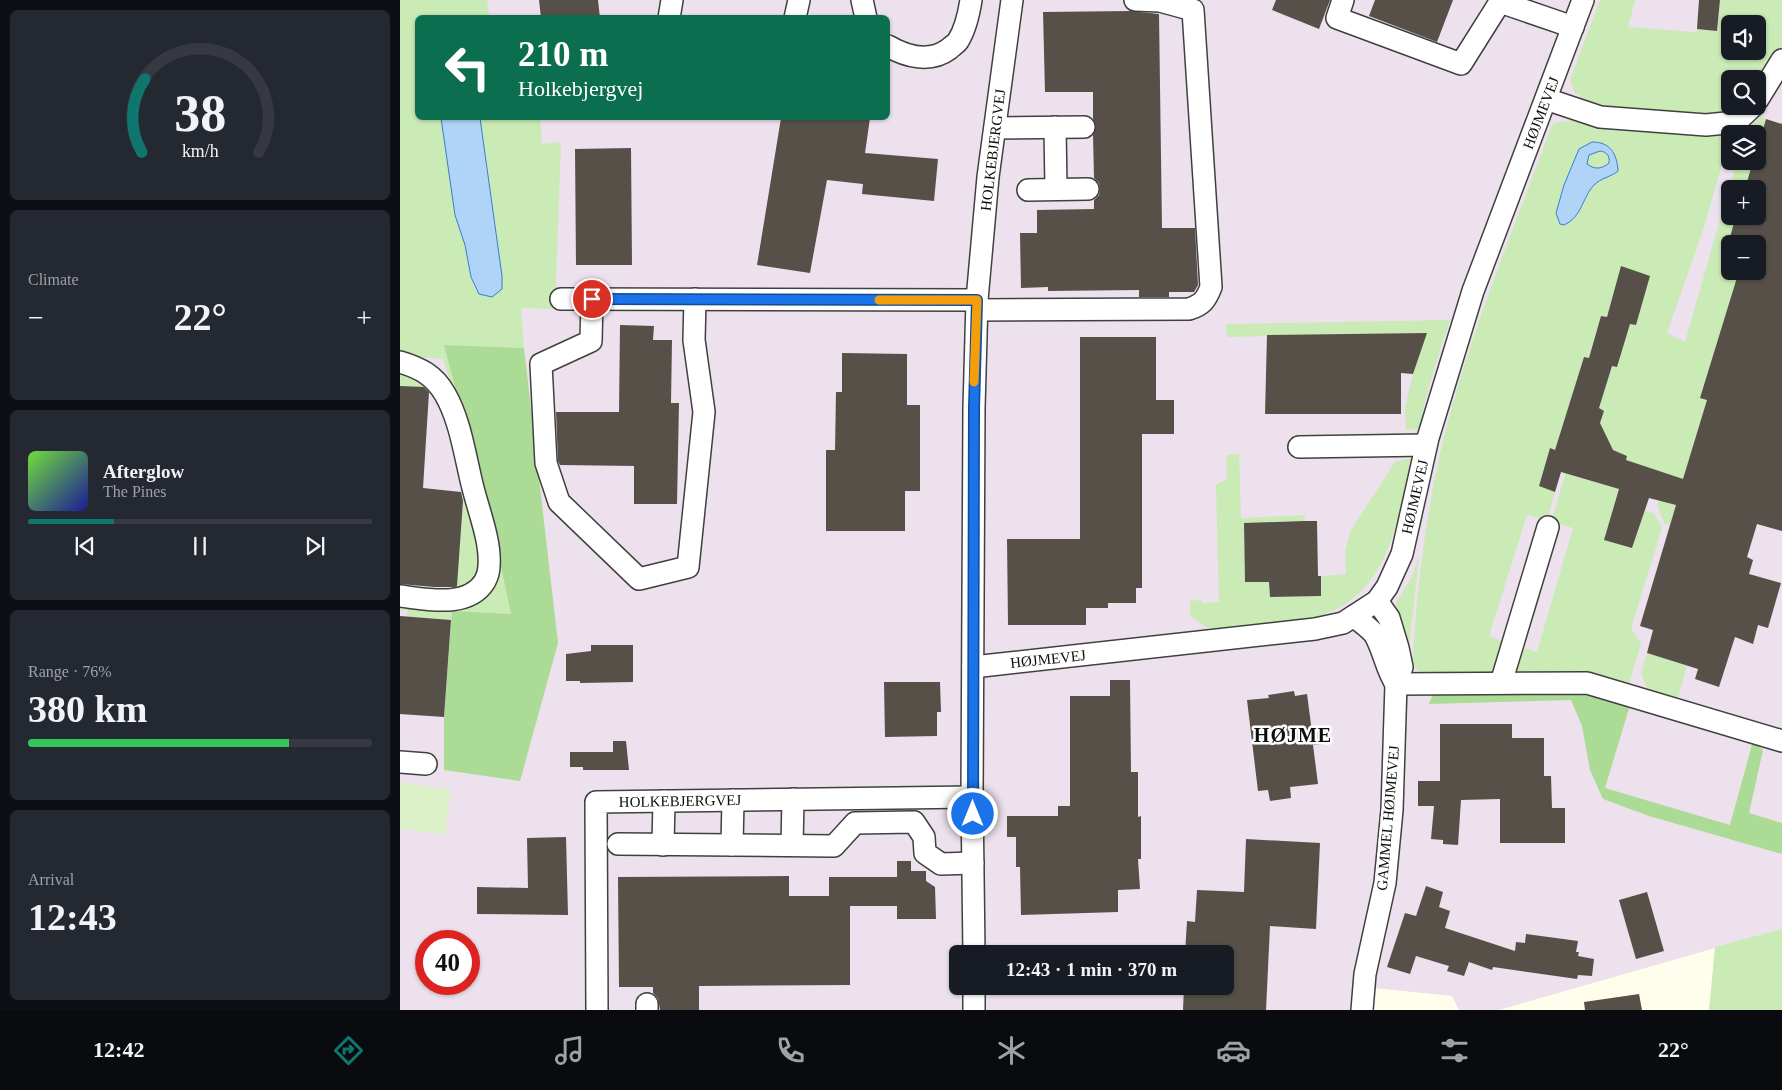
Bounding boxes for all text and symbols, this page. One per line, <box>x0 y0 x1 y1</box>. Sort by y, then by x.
map controls <box>1721 15 1766 280</box>
button: sound <box>1721 15 1766 60</box>
icon: left <box>435 35 500 100</box>
text: 210 m <box>518 35 608 74</box>
button: search <box>1721 70 1766 115</box>
street label: HØJMEVEJ <box>1520 75 1562 151</box>
text: Holkebjergvej <box>518 76 643 101</box>
text: 38 <box>174 85 226 142</box>
street label: HOLKEBJERGVEJ <box>978 88 1008 212</box>
button: layers <box>1721 125 1766 170</box>
text: km/h <box>182 141 218 161</box>
button: + <box>1721 180 1766 225</box>
button: − <box>1721 235 1766 280</box>
text: Climate <box>28 271 79 288</box>
pin <box>571 278 613 320</box>
icon: arrive <box>578 285 606 313</box>
text: 22° <box>173 296 227 338</box>
text: − <box>28 302 44 333</box>
text: + <box>356 302 372 333</box>
street label: HØJMEVEJ <box>1399 458 1431 536</box>
text: Afterglow <box>103 461 184 482</box>
text: The Pines <box>103 483 167 500</box>
icon: previous <box>71 532 99 560</box>
icon: pause <box>186 532 214 560</box>
icon: next <box>301 532 329 560</box>
street label: HØJMEVEJ <box>1009 647 1087 671</box>
text: Range · 76% <box>28 663 112 680</box>
text: 380 km <box>28 688 147 730</box>
district label: HØJME <box>1254 724 1332 746</box>
street label: GAMMEL HØJMEVEJ <box>1374 745 1402 891</box>
position arrow <box>946 787 998 839</box>
street label: HOLKEBJERGVEJ <box>619 792 742 810</box>
text: Arrival <box>28 871 74 888</box>
text: 12:43 <box>28 896 117 938</box>
speed limit sign: 40 <box>415 930 480 995</box>
text: 12:43 · 1 min · 370 m <box>1006 959 1177 980</box>
icon: directions <box>331 1033 366 1068</box>
icon: music <box>552 1033 587 1068</box>
icon: phone <box>773 1033 808 1068</box>
icon: climate <box>994 1033 1029 1068</box>
icon: car <box>1216 1033 1251 1068</box>
icon: filters <box>1437 1033 1472 1068</box>
text: 12:42 <box>93 1037 144 1062</box>
text: 22° <box>1658 1037 1689 1062</box>

